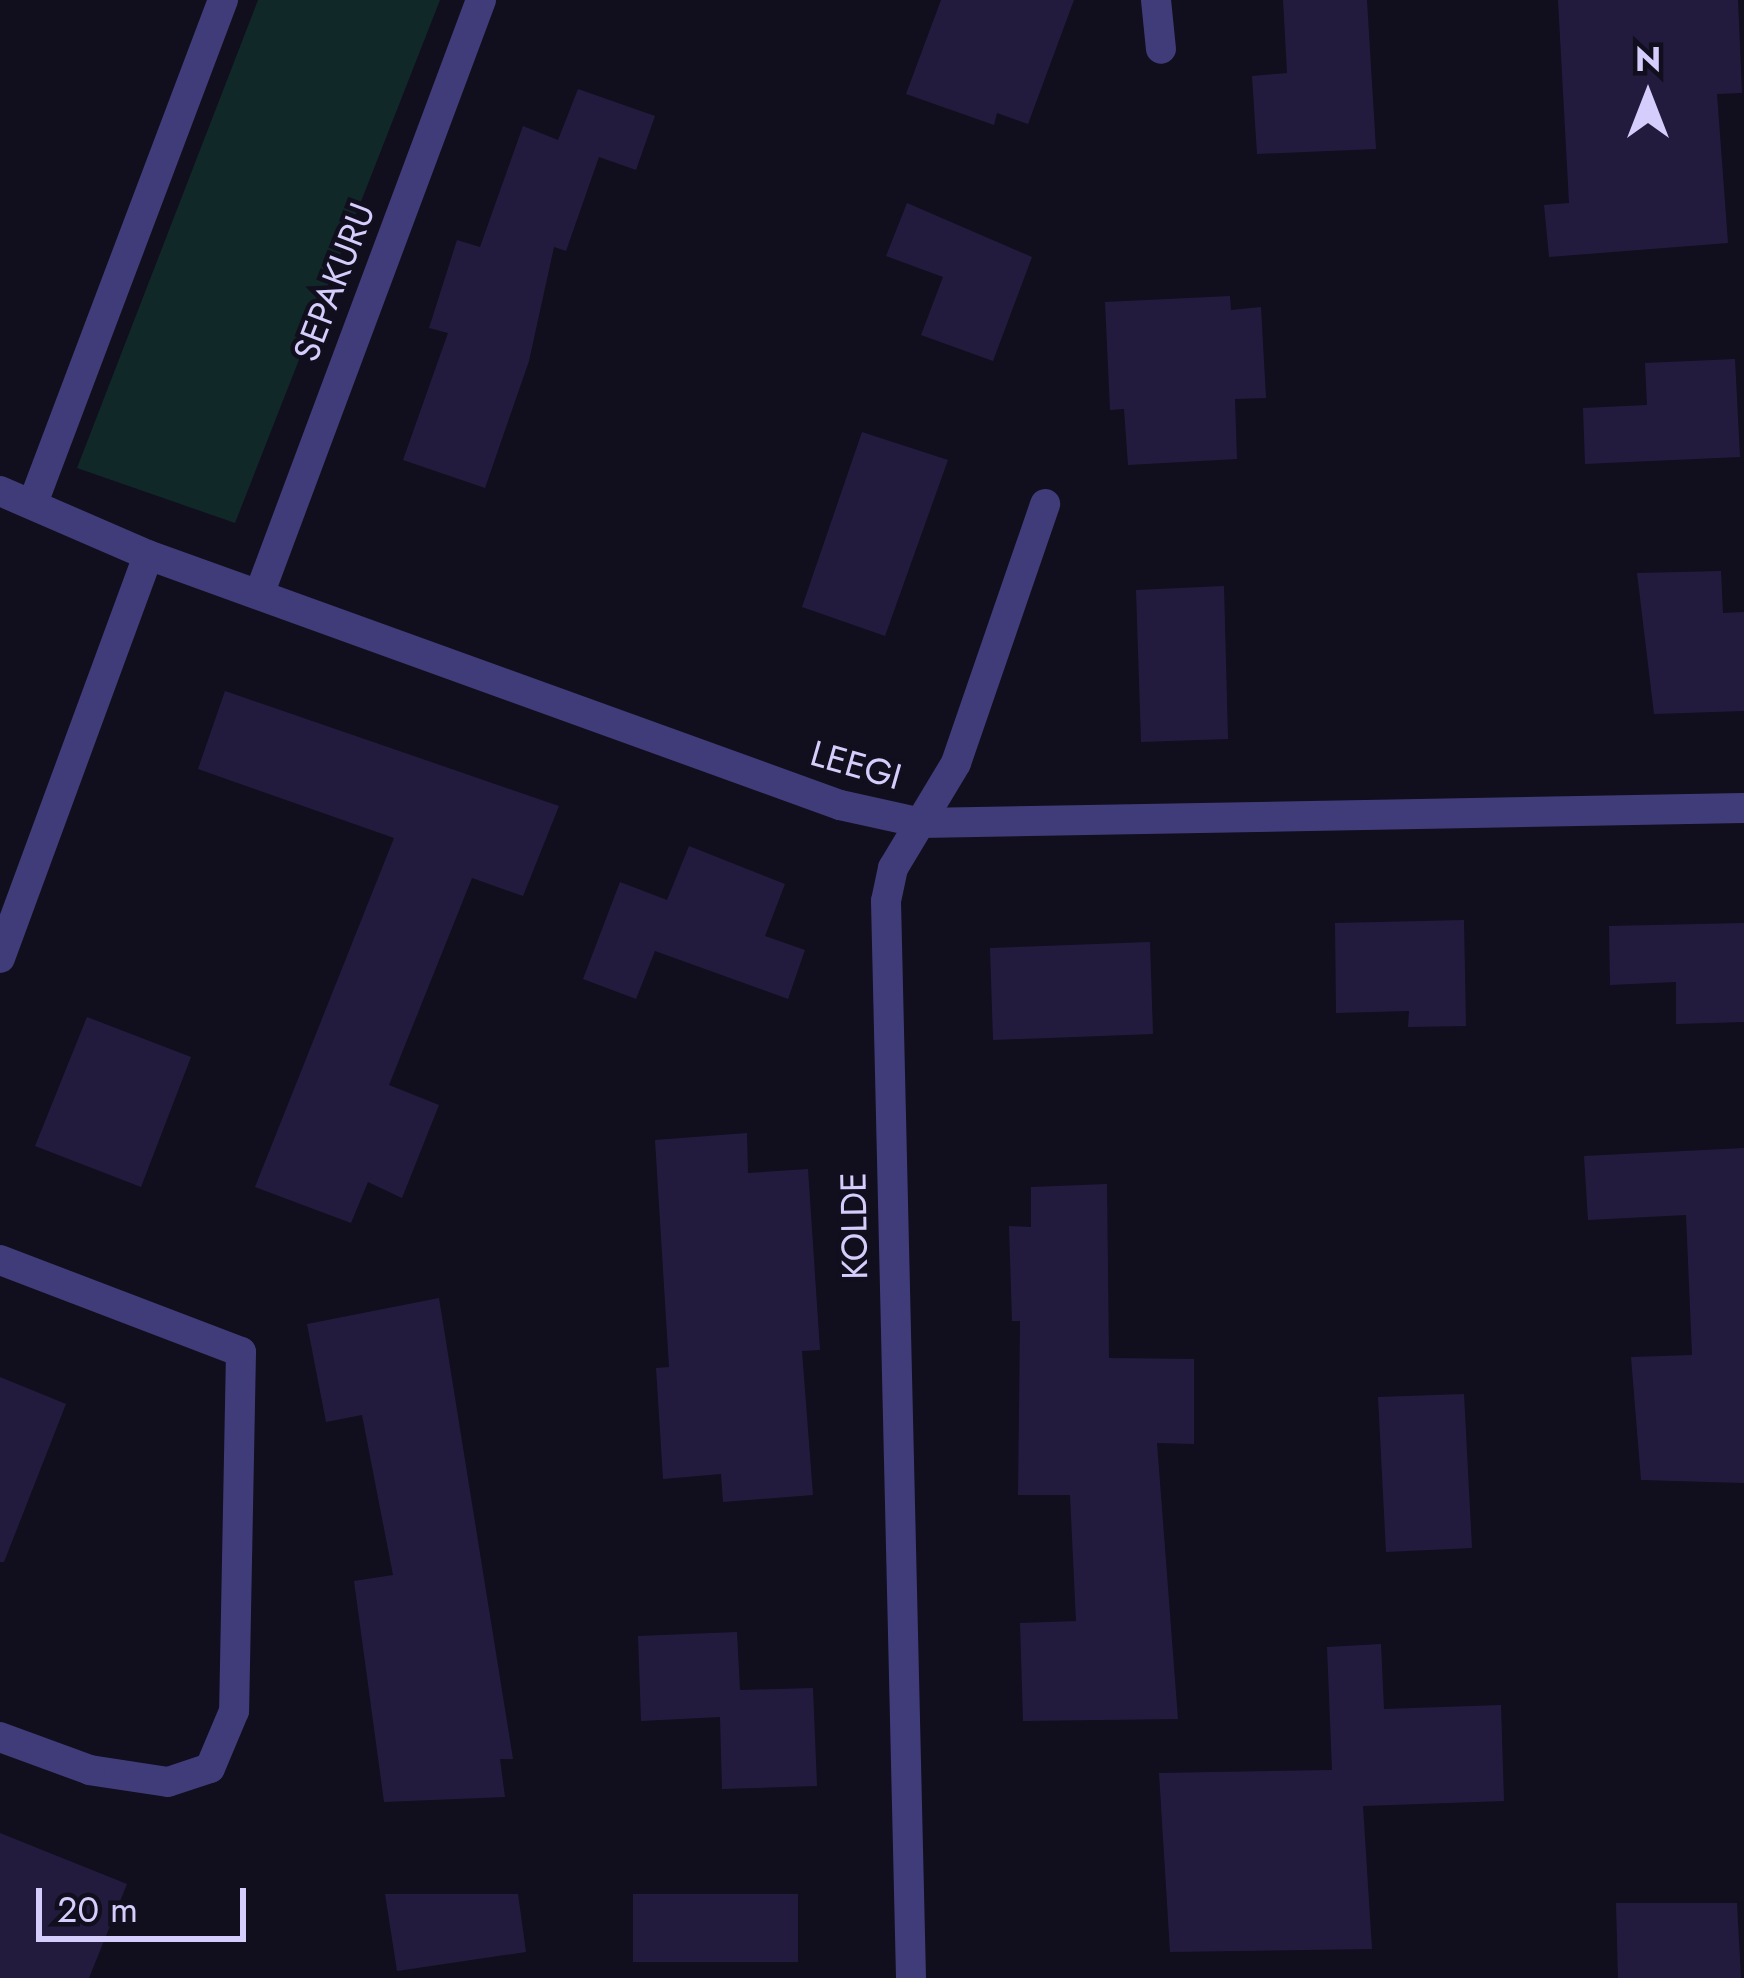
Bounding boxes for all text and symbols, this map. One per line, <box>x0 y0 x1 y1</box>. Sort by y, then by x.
north arrow <box>1588 36 1708 156</box>
text: N <box>1635 36 1661 83</box>
street label: SEPAKURU <box>284 197 384 367</box>
street label: LEEGI <box>806 731 906 799</box>
street label: KOLDE <box>831 1172 877 1280</box>
scale bar <box>42 1864 252 1938</box>
text: 20 m <box>57 1883 138 1935</box>

